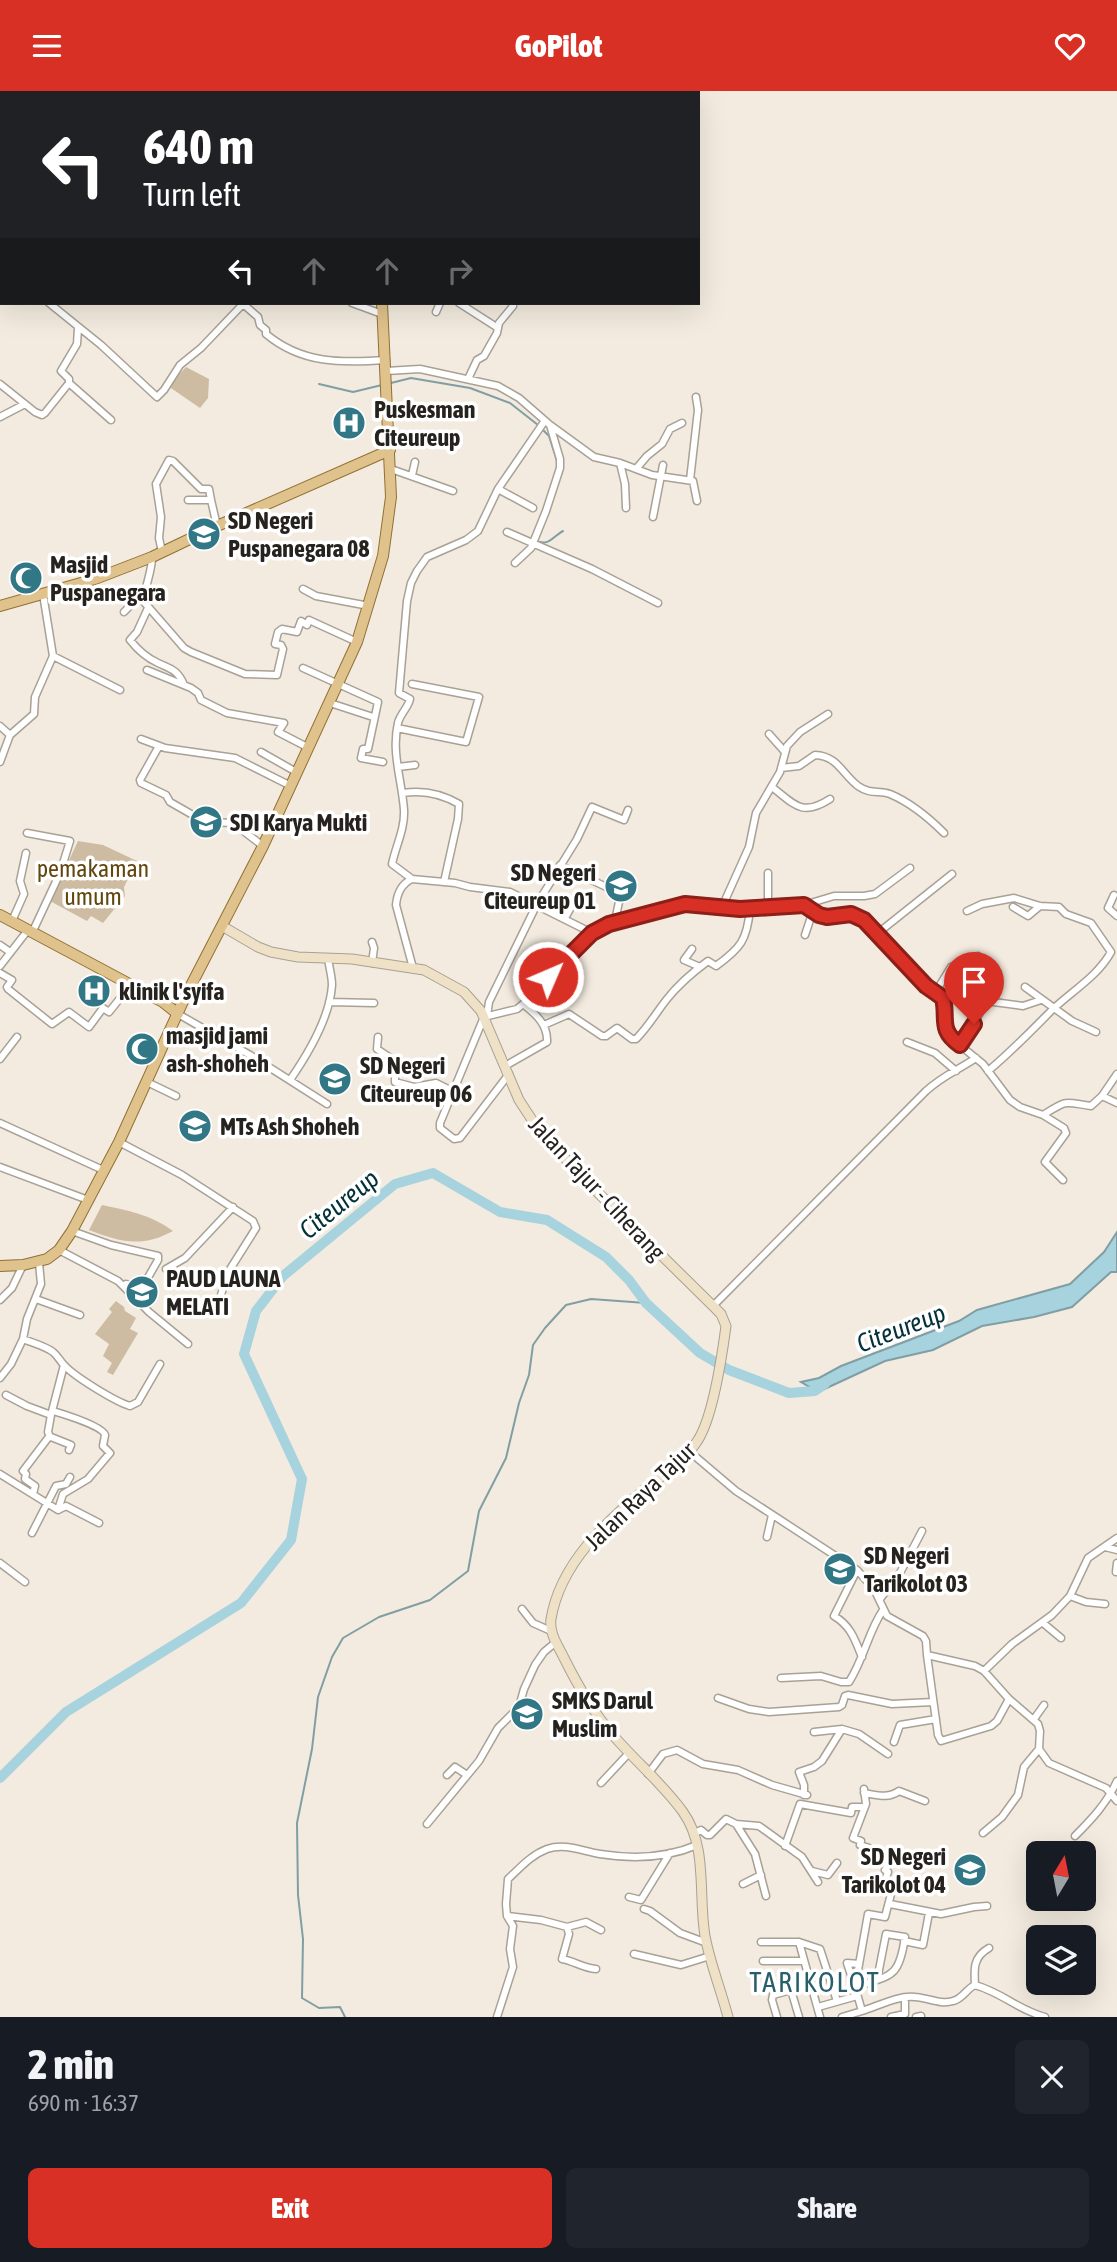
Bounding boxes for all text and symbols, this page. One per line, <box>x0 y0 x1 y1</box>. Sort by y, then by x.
icon: menu <box>28 27 66 65</box>
text: GoPilot <box>515 27 602 64</box>
icon: heart <box>1051 27 1089 65</box>
text: 640 m <box>143 118 254 174</box>
icon: left <box>28 119 119 210</box>
text: Turn left <box>143 176 241 213</box>
icon: left <box>222 252 260 290</box>
icon: ahead <box>295 252 333 290</box>
icon: ahead <box>368 252 406 290</box>
icon: right <box>441 252 479 290</box>
place label: Puskesman Citeureup <box>374 396 475 451</box>
hospital icon: Puskesman Citeureup <box>330 404 368 442</box>
place label: SD Negeri Puspanegara 08 <box>228 507 370 562</box>
school or university icon: SD Negeri Puspanegara 08 <box>185 515 223 553</box>
place label: Masjid Puspanegara <box>50 551 166 606</box>
mosque icon: Masjid Puspanegara <box>7 559 45 597</box>
school or university icon: SDI Karya Mukti <box>187 803 225 841</box>
place label: SDI Karya Mukti <box>230 809 367 836</box>
park label: pemakaman umum <box>37 855 149 910</box>
place label: SD Negeri Citeureup 01 <box>484 859 596 914</box>
school or university icon: SD Negeri Citeureup 01 <box>602 867 640 905</box>
position arrow <box>511 940 585 1014</box>
pin <box>944 952 1004 1024</box>
icon: arrive <box>955 963 993 1001</box>
hospital icon: klinik l'syifa <box>75 972 113 1010</box>
place label: klinik l'syifa <box>119 978 224 1005</box>
place label: masjid jami ash-shoheh <box>166 1022 269 1077</box>
mosque icon: masjid jami ash-shoheh <box>123 1030 161 1068</box>
place label: SD Negeri Citeureup 06 <box>360 1052 472 1107</box>
school or university icon: SD Negeri Citeureup 06 <box>316 1060 354 1098</box>
school or university icon: MTs Ash Shoheh <box>176 1107 214 1145</box>
street label: Jalan Tajur - Ciherang <box>523 1111 671 1266</box>
place label: MTs Ash Shoheh <box>220 1113 359 1140</box>
water label: Citeureup <box>293 1163 385 1245</box>
place label: PAUD LAUNA MELATI <box>166 1265 281 1320</box>
school or university icon: PAUD LAUNA MELATI <box>123 1273 161 1311</box>
water label: Citeureup <box>852 1297 950 1359</box>
street label: Jalan Raya Tajur <box>579 1436 701 1555</box>
place label: SD Negeri Tarikolot 03 <box>864 1542 968 1597</box>
school or university icon: SD Negeri Tarikolot 03 <box>821 1550 859 1588</box>
place label: SMKS Darul Muslim <box>552 1687 654 1742</box>
school or university icon: SMKS Darul Muslim <box>508 1695 546 1733</box>
north arrow <box>1026 1841 1096 1911</box>
map controls <box>1026 1841 1096 1995</box>
place label: SD Negeri Tarikolot 04 <box>842 1843 946 1898</box>
school or university icon: SD Negeri Tarikolot 04 <box>951 1851 989 1889</box>
button: layers <box>1026 1925 1096 1995</box>
district label: TARIKOLOT <box>749 1966 881 1998</box>
text: 2 min <box>28 2040 114 2088</box>
button: close <box>1015 2040 1089 2114</box>
text: 690 m · 16:37 <box>28 2090 139 2116</box>
button: Exit <box>28 2168 552 2248</box>
button: Share <box>566 2168 1089 2248</box>

